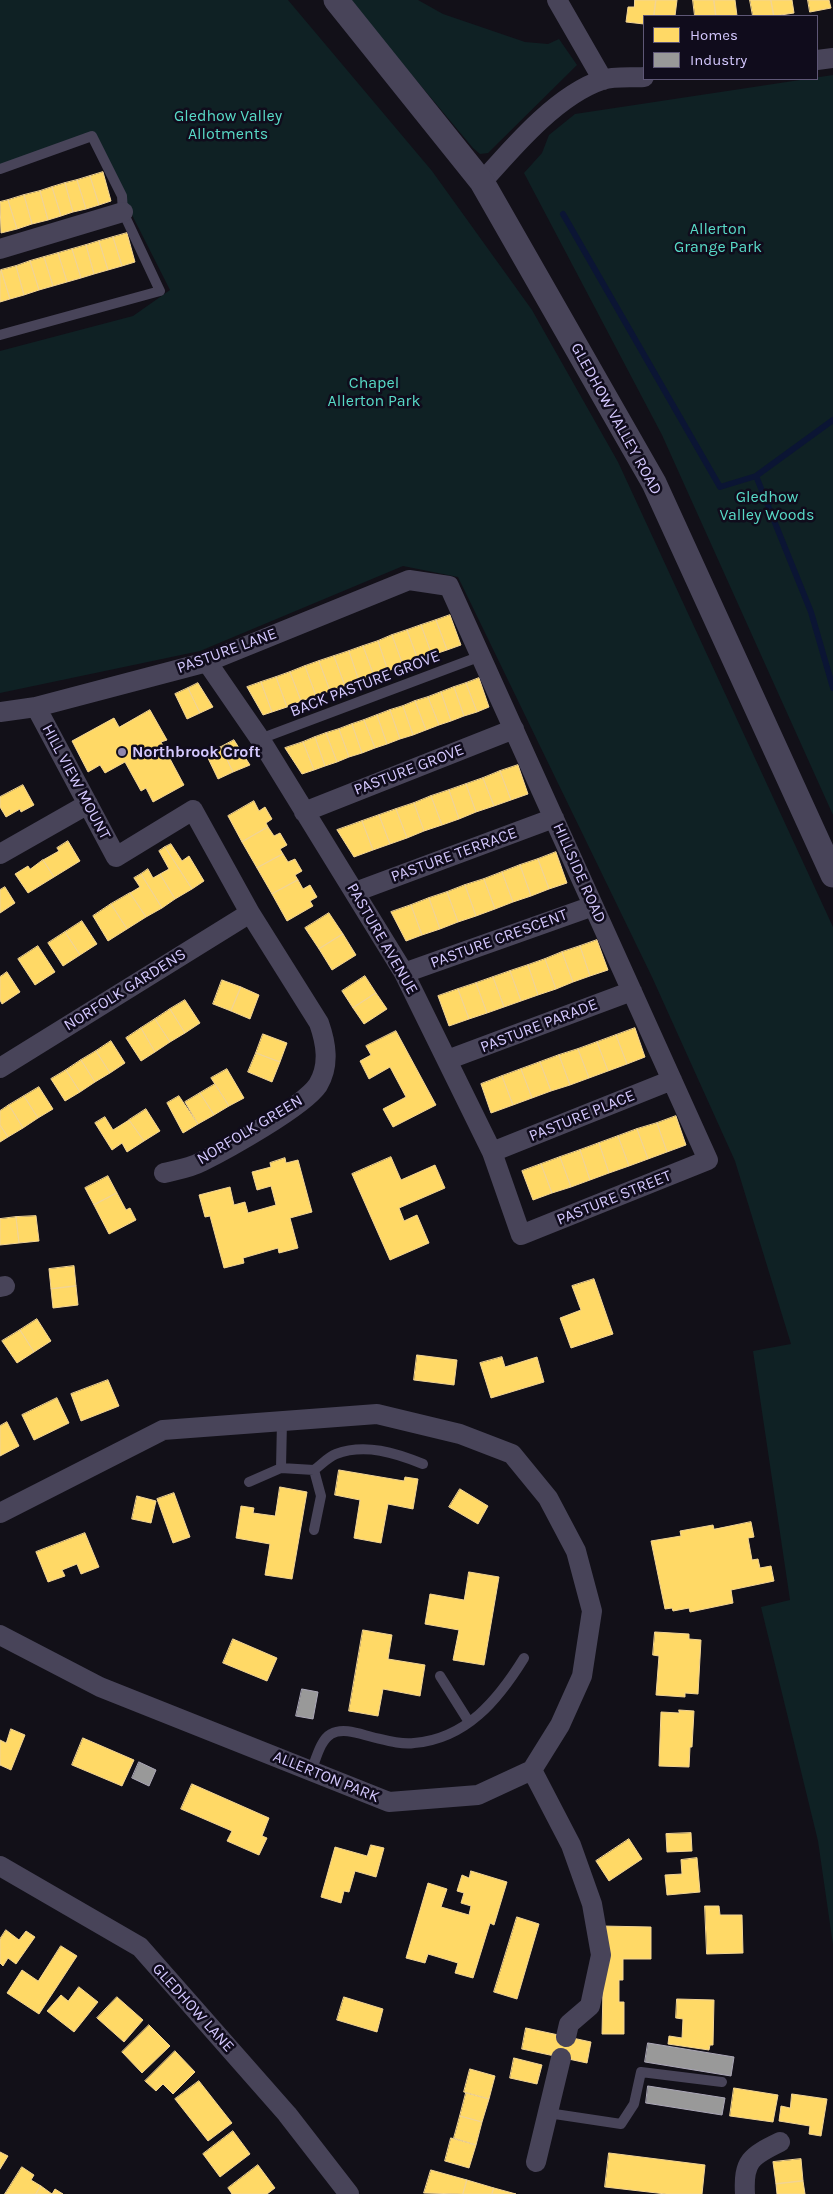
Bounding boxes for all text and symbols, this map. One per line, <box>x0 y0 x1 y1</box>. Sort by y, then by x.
legend <box>643 15 818 80</box>
text: Homes <box>690 26 738 44</box>
text: Industry <box>690 51 747 69</box>
park label: Gledhow Valley Allotments <box>174 106 282 144</box>
park label: Allerton Grange Park <box>674 219 762 257</box>
street label: GLEDHOW VALLEY ROAD <box>566 340 666 498</box>
park label: Chapel Allerton Park <box>328 373 420 411</box>
park label: Gledhow Valley Woods <box>720 487 814 525</box>
street label: PASTURE LANE <box>174 624 280 678</box>
street label: BACK PASTURE GROVE <box>287 647 443 721</box>
street label: HILL VIEW MOUNT <box>38 721 114 843</box>
street label: PASTURE GROVE <box>351 740 467 800</box>
place label: Northbrook Croft <box>132 742 260 762</box>
marker: Northbrook Croft <box>116 746 128 758</box>
street label: HILLSIDE ROAD <box>548 820 610 926</box>
street label: PASTURE TERRACE <box>388 823 520 887</box>
street label: PASTURE AVENUE <box>342 880 422 998</box>
street label: PASTURE CRESCENT <box>428 905 570 973</box>
street label: NORFOLK GARDENS <box>60 945 190 1035</box>
street label: PASTURE PARADE <box>478 995 600 1057</box>
street label: PASTURE PLACE <box>526 1086 638 1146</box>
street label: NORFOLK GREEN <box>194 1091 306 1169</box>
street label: PASTURE STREET <box>554 1166 674 1230</box>
street label: ALLERTON PARK <box>270 1747 382 1807</box>
street label: GLEDHOW LANE <box>148 1960 238 2056</box>

